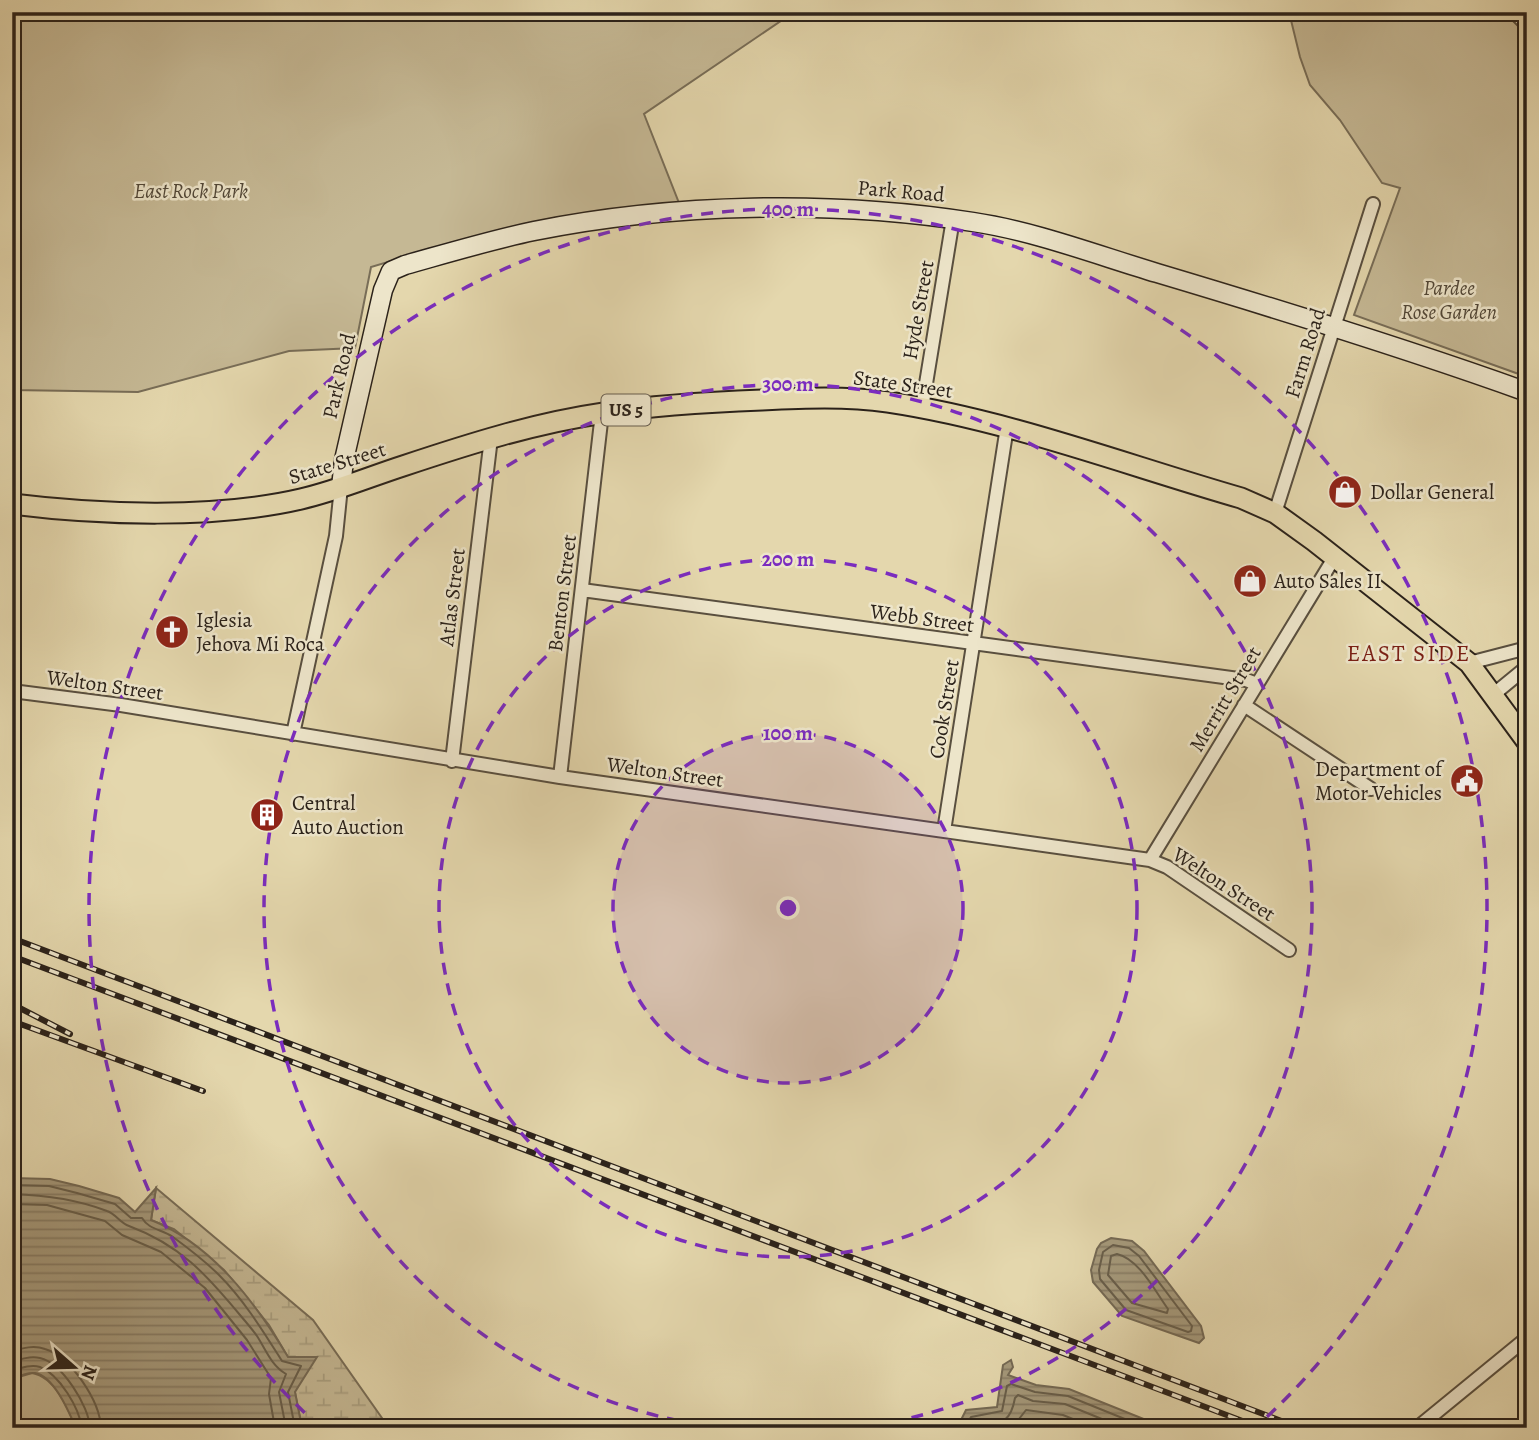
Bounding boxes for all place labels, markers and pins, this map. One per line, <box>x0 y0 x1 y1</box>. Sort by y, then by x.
shop icon: Dollar General <box>1326 473 1364 511</box>
place label: Dollar General <box>1370 478 1494 506</box>
shop icon: Auto Sales II <box>1231 562 1269 600</box>
place label: Auto Sales II <box>1273 567 1382 595</box>
place label: Iglesia Jehova Mi Roca <box>196 606 325 658</box>
church icon: Iglesia Jehova Mi Roca <box>153 613 191 651</box>
place label: Department of Motor Vehicles <box>1315 755 1445 807</box>
public building icon: Department of Motor Vehicles <box>1448 762 1486 800</box>
place label: Central Auto Auction <box>291 789 404 841</box>
building icon: Central Auto Auction <box>248 796 286 834</box>
centre of rings <box>776 896 800 920</box>

